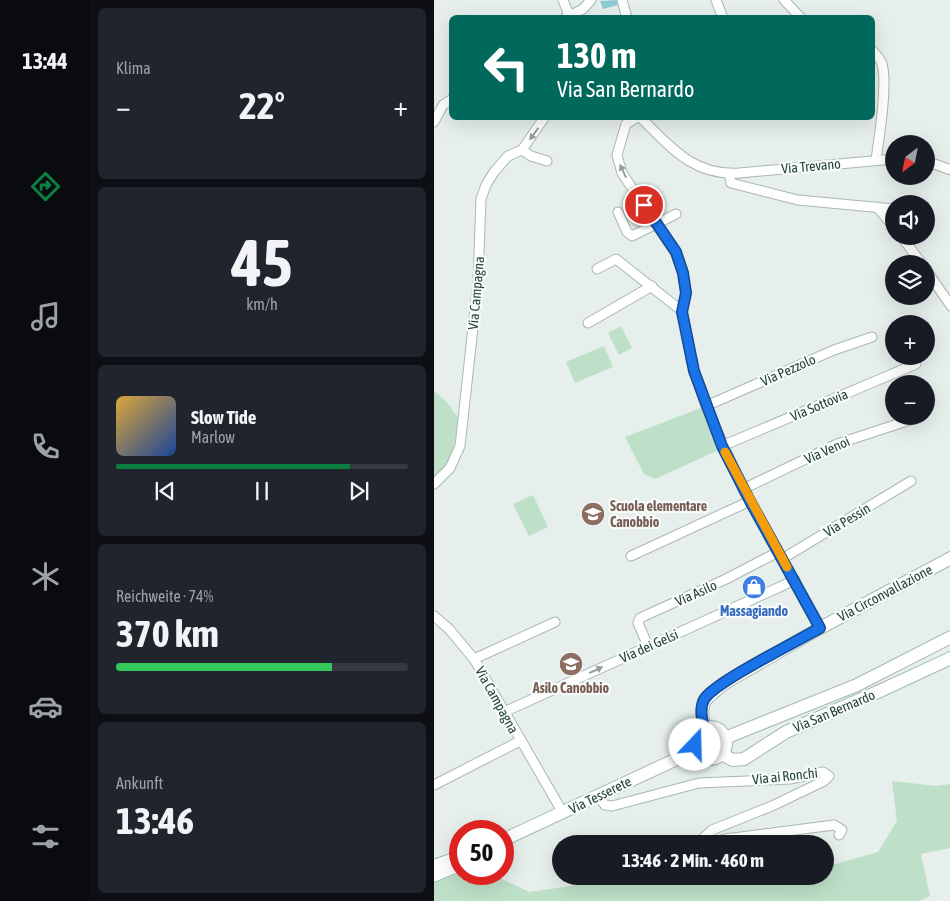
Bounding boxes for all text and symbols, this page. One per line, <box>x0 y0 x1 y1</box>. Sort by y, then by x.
icon: left <box>474 35 539 100</box>
text: 130 m <box>557 35 636 75</box>
text: 13:44 <box>22 48 68 74</box>
text: Klima <box>116 59 151 77</box>
text: Via San Bernardo <box>557 76 694 102</box>
text: 22° <box>239 84 285 127</box>
text: − <box>116 90 131 122</box>
text: + <box>393 90 408 122</box>
one-way arrow <box>529 127 539 141</box>
north arrow <box>885 135 935 185</box>
map controls <box>885 135 935 425</box>
street label: Via Trevano <box>781 155 841 177</box>
one-way arrow <box>619 164 627 178</box>
icon: directions <box>28 169 63 204</box>
pin <box>623 184 665 226</box>
icon: arrive <box>630 191 658 219</box>
button: sound <box>885 195 935 245</box>
text: 45 <box>231 225 293 300</box>
button: layers <box>885 255 935 305</box>
street label: Via Campagna <box>465 256 487 330</box>
text: km/h <box>246 295 278 313</box>
icon: music <box>28 299 63 334</box>
button: + <box>885 315 935 365</box>
street label: Via Pezzolo <box>758 351 818 389</box>
button: − <box>885 375 935 425</box>
street label: Via Sottovia <box>788 386 850 424</box>
text: Slow Tide <box>191 406 256 428</box>
text: Marlow <box>191 428 235 446</box>
icon: phone <box>28 429 63 464</box>
street label: Via Venoi <box>802 433 852 467</box>
icon: previous <box>151 477 179 505</box>
icon: pause <box>248 477 276 505</box>
icon: next <box>345 477 373 505</box>
place label: Scuola elementare Canobbio <box>610 498 707 530</box>
street label: Via Pessin <box>821 500 873 540</box>
school or university icon: Scuola elementare Canobbio <box>580 501 606 527</box>
icon: climate <box>28 559 63 594</box>
street label: Via Circonvallazione <box>835 561 935 625</box>
shop icon: Massagiando <box>741 574 767 600</box>
street label: Via Asilo <box>673 577 719 609</box>
text: Reichweite · 74% <box>116 587 213 605</box>
place label: Massagiando <box>720 603 788 619</box>
text: 370 km <box>116 612 219 655</box>
street label: Via dei Gelsi <box>617 626 681 666</box>
school or university icon: Asilo Canobbio <box>558 651 584 677</box>
street label: Via Campagna <box>472 664 522 736</box>
one-way arrow <box>589 666 603 674</box>
place label: Asilo Canobbio <box>532 680 610 696</box>
street label: Via San Bernardo <box>791 687 877 735</box>
icon: car <box>28 689 63 724</box>
position arrow <box>668 718 720 770</box>
street label: Via ai Ronchi <box>751 765 819 787</box>
street label: Via Tesserete <box>566 773 634 817</box>
text: Ankunft <box>116 774 163 792</box>
text: 13:46 <box>116 799 194 842</box>
icon: filters <box>28 819 63 854</box>
speed limit sign: 50 <box>449 820 514 885</box>
text: 13:46 · 2 Min. · 460 m <box>622 849 764 871</box>

